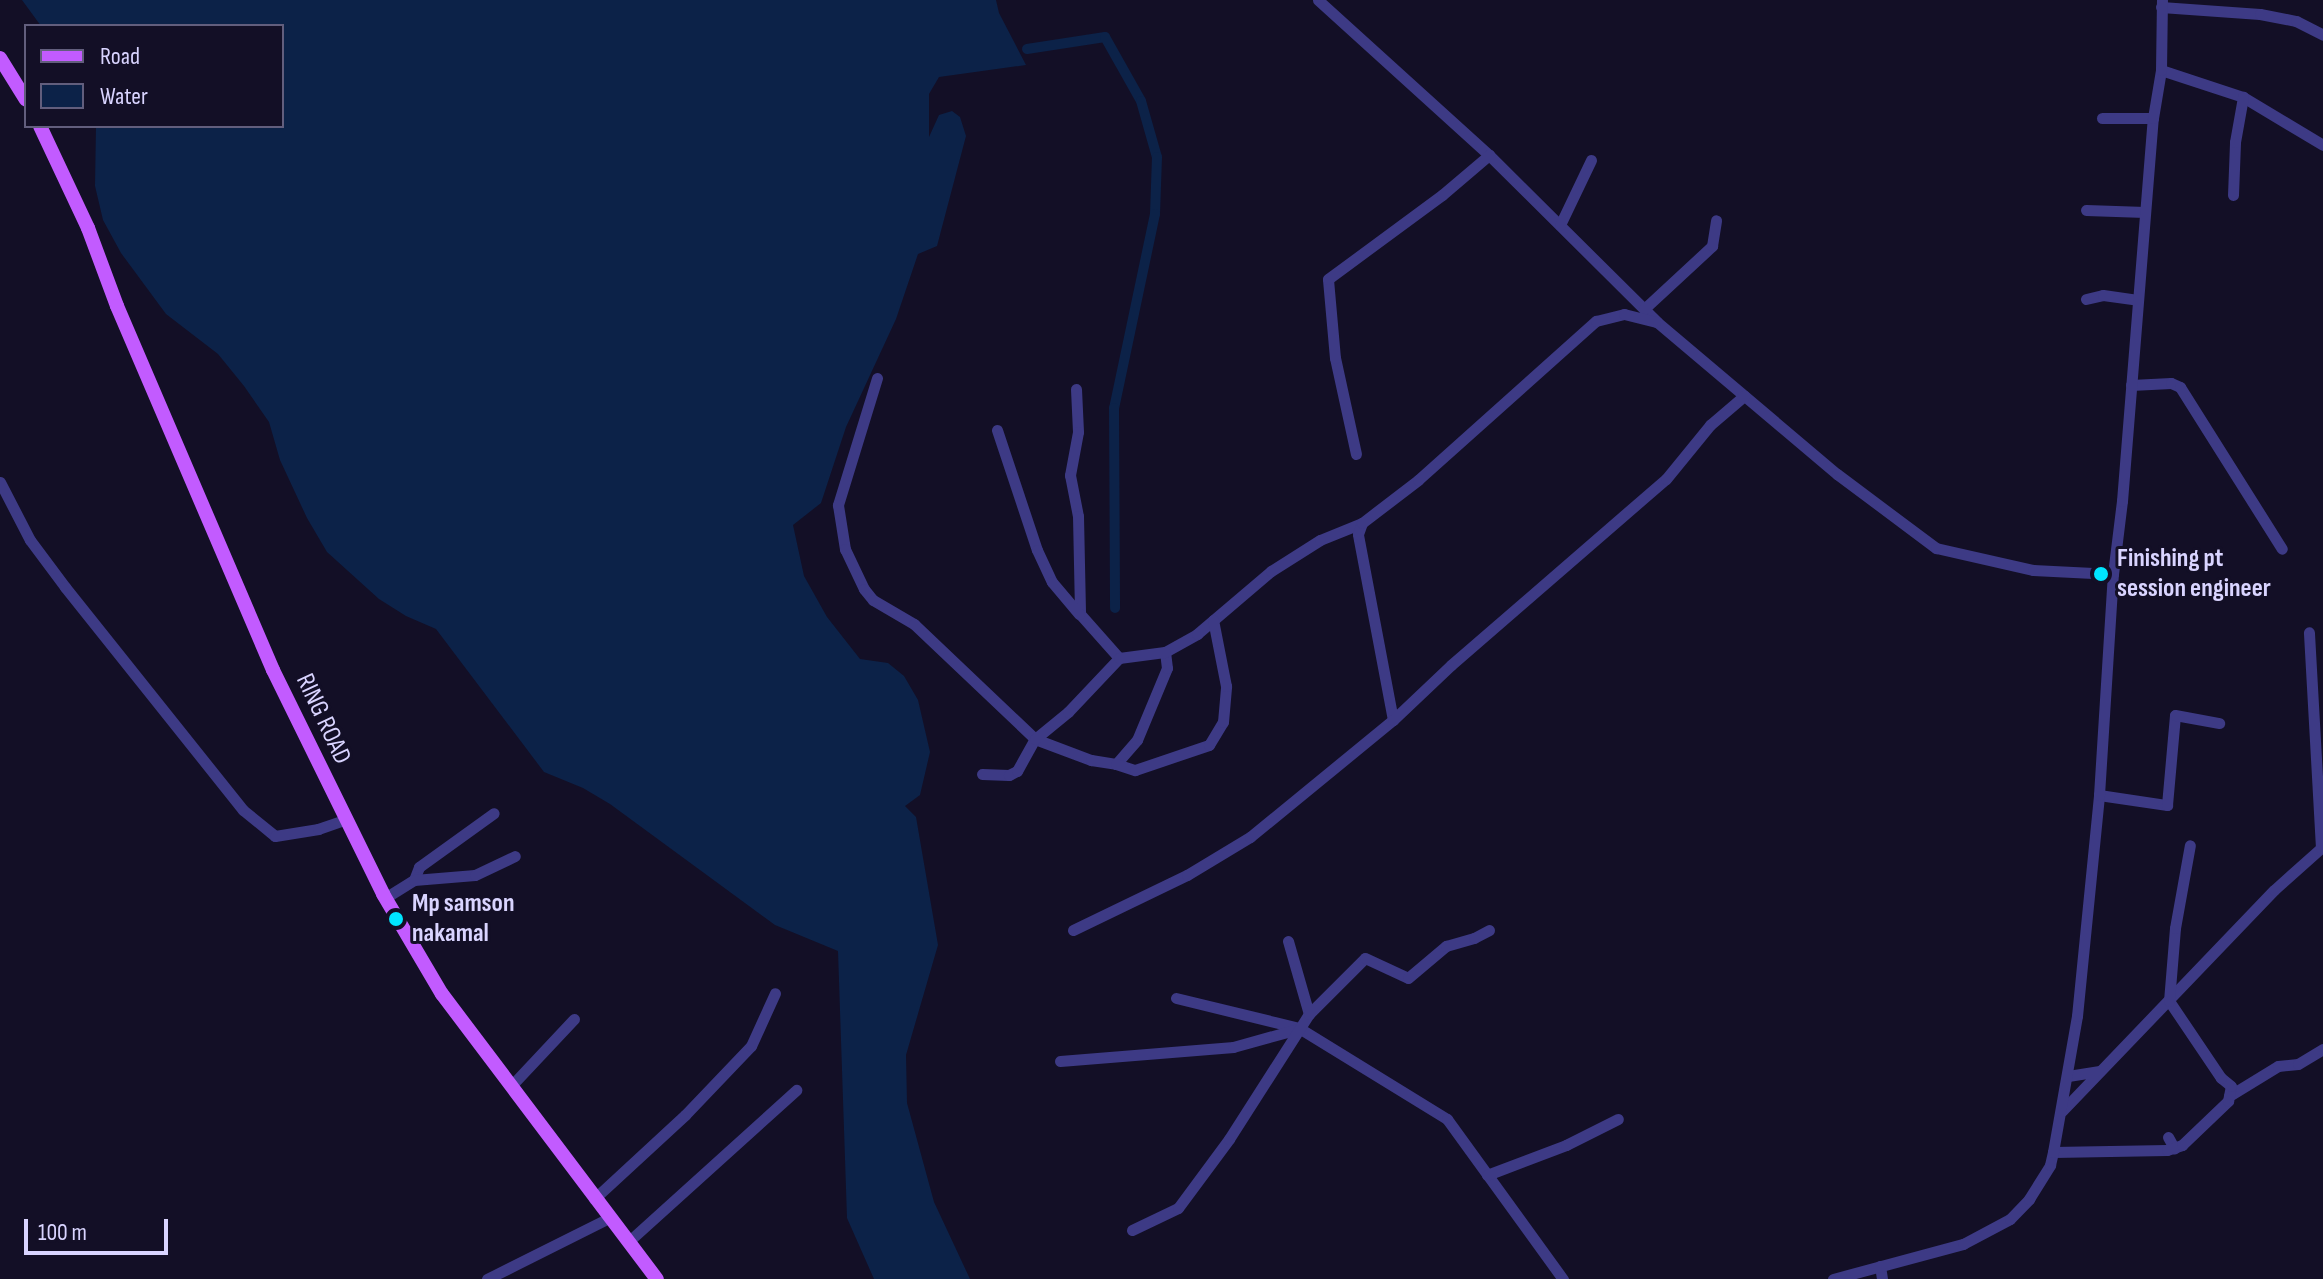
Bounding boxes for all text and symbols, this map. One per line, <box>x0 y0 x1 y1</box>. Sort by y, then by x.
legend <box>24 24 284 128</box>
text: Road <box>100 42 140 71</box>
text: Water <box>100 82 148 111</box>
place label: Finishing pt session engineer <box>2117 543 2271 604</box>
marker: Finishing pt session engineer <box>2092 565 2110 583</box>
street label: RING ROAD <box>289 669 357 769</box>
place label: Mp samson nakamal <box>412 888 515 950</box>
marker: Mp samson nakamal <box>387 910 405 928</box>
scale bar <box>28 1203 172 1253</box>
text: 100 m <box>38 1218 87 1247</box>

